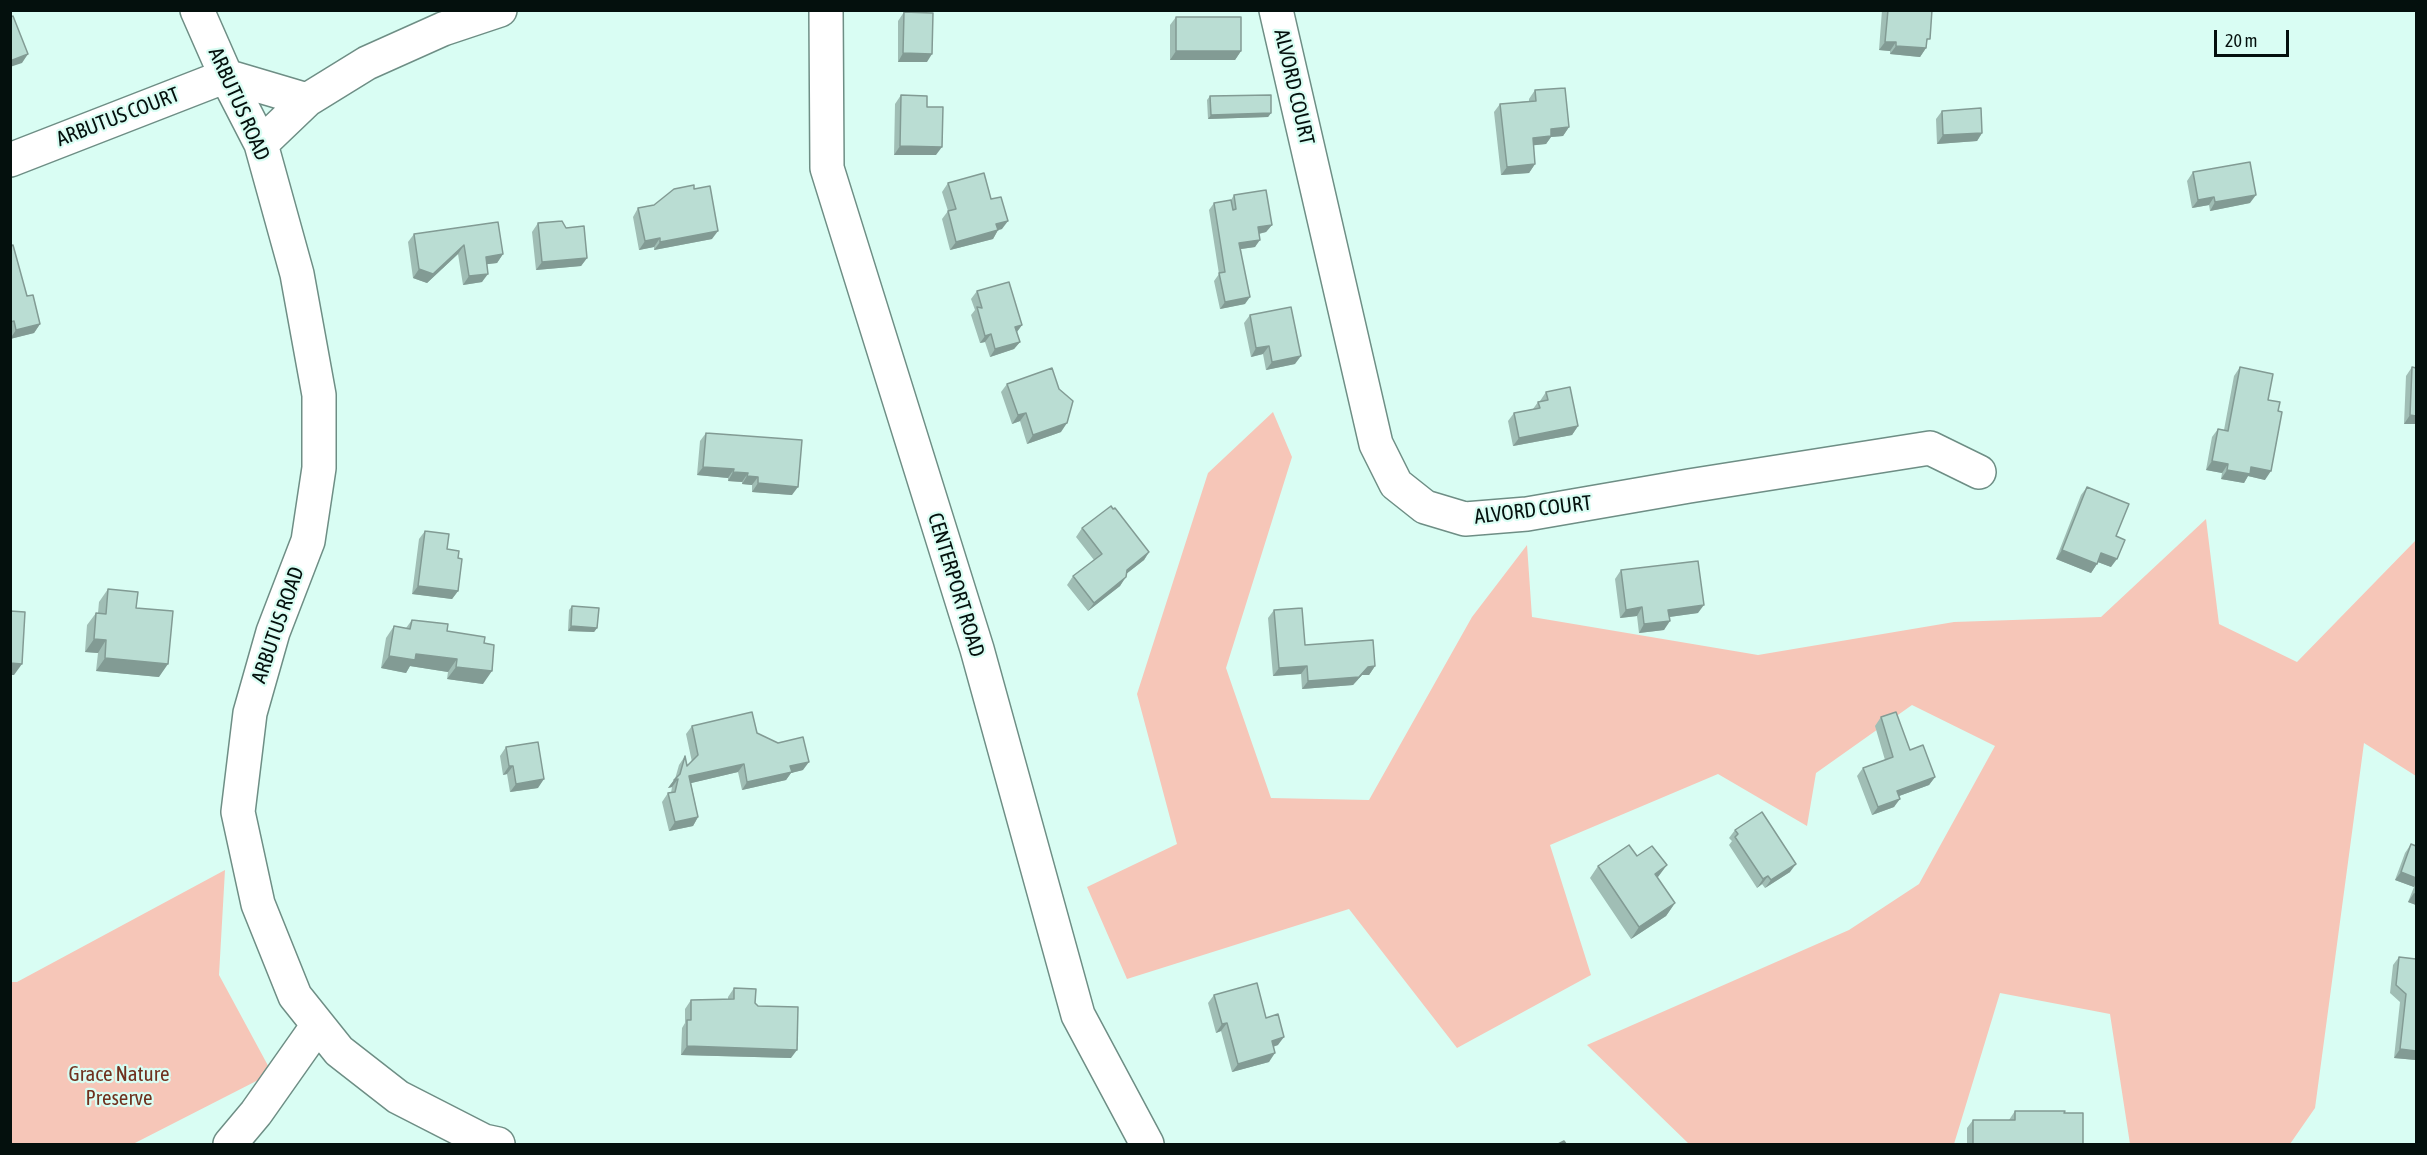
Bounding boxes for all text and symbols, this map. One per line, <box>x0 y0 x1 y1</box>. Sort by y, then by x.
scale bar <box>2217 18 2292 56</box>
street label: ALVORD COURT <box>1268 27 1320 147</box>
text: 20 m <box>2225 30 2257 51</box>
street label: ARBUTUS ROAD <box>203 44 275 164</box>
street label: ARBUTUS COURT <box>53 82 183 152</box>
street label: ALVORD COURT <box>1473 490 1593 530</box>
street label: CENTERPORT ROAD <box>922 510 990 660</box>
street label: ARBUTUS ROAD <box>246 564 310 686</box>
park label: Grace Nature Preserve <box>69 1061 169 1111</box>

